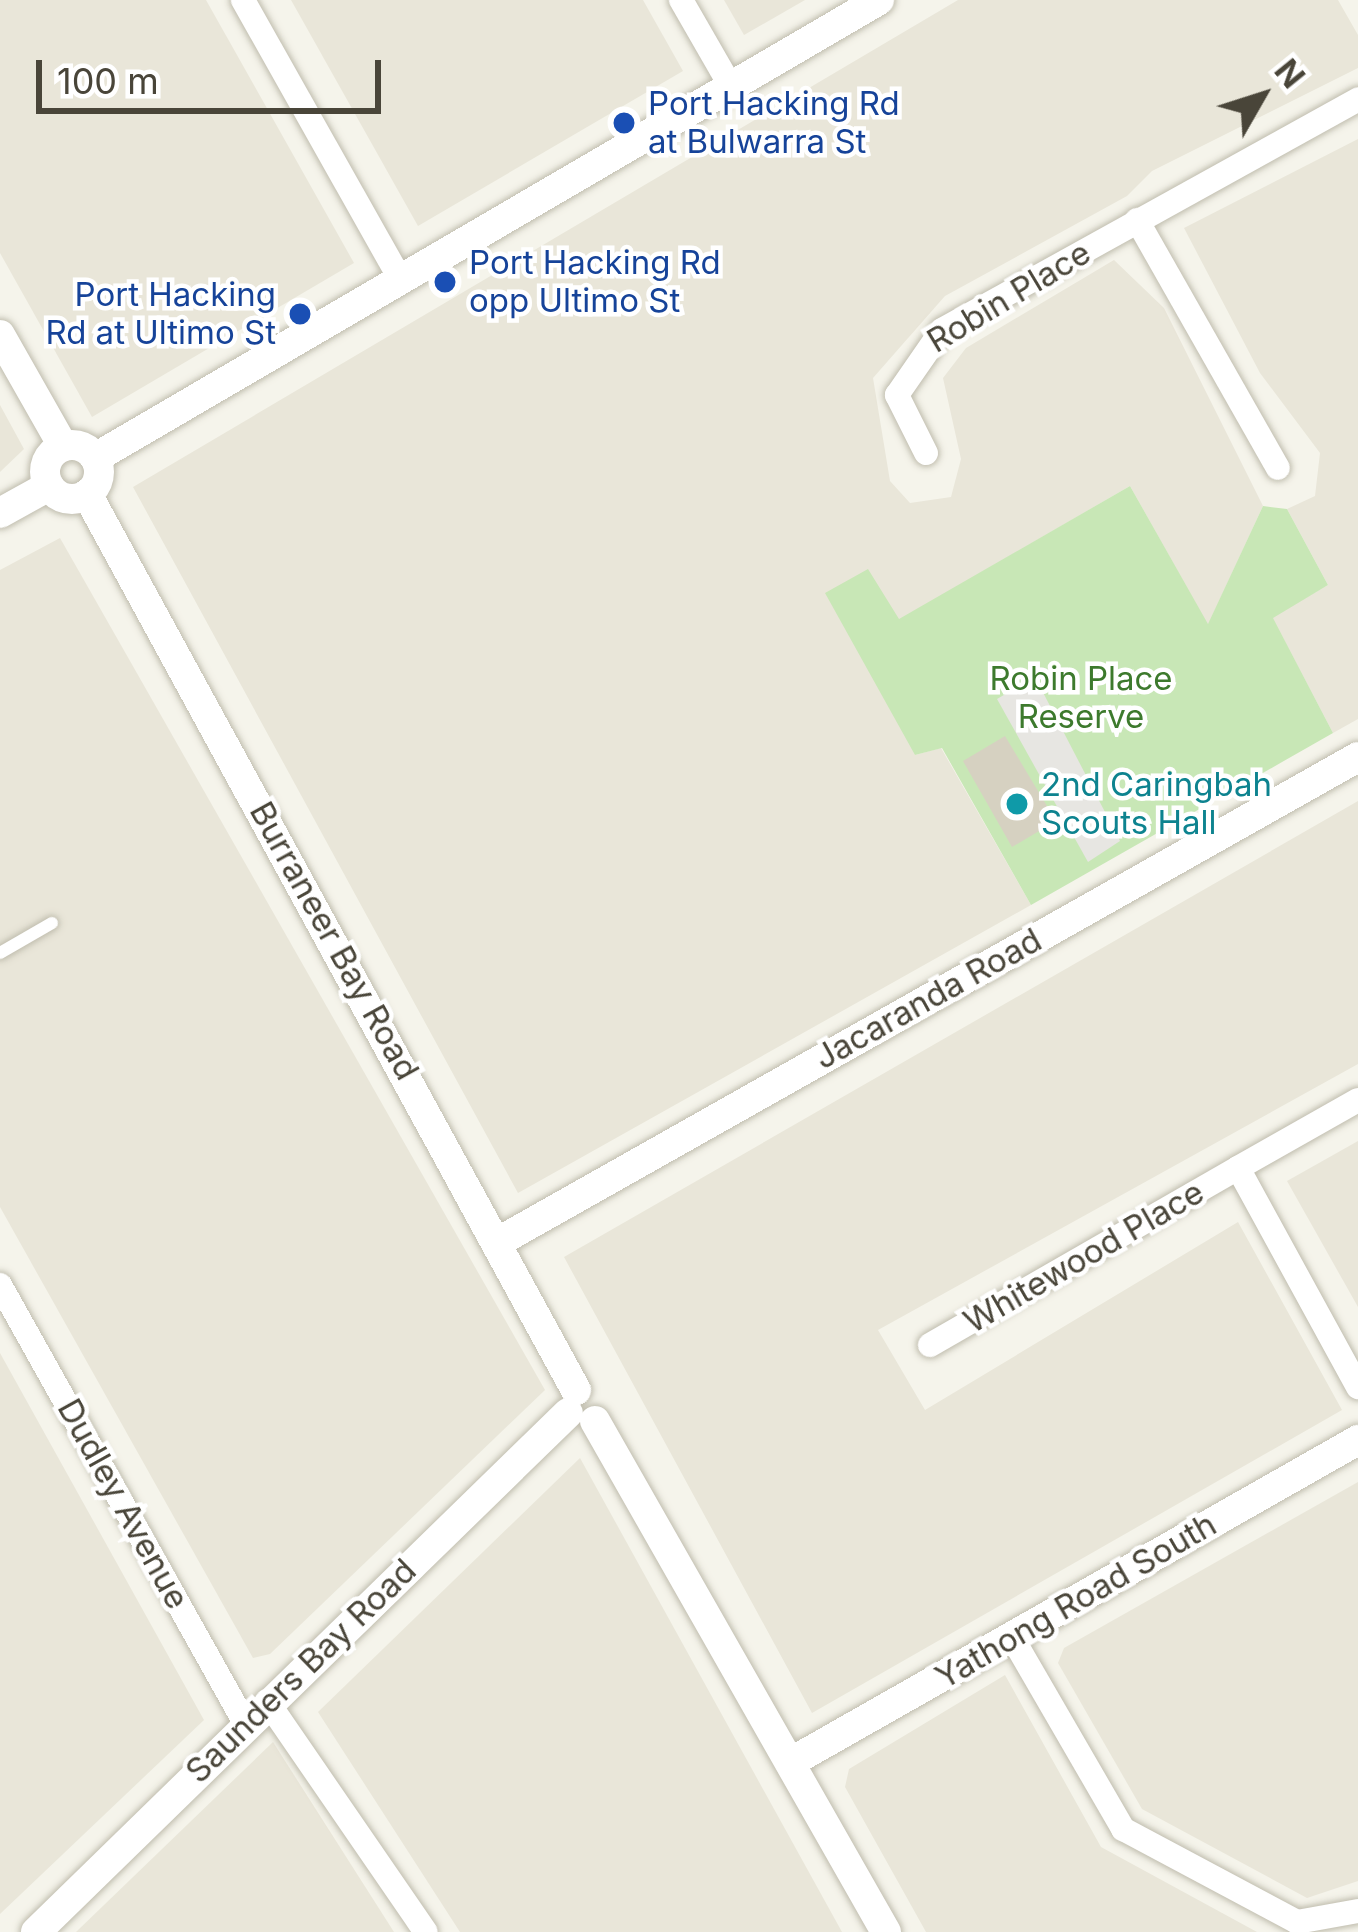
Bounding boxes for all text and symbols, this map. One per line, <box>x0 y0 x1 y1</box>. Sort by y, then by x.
scale bar <box>42 36 387 110</box>
north arrow <box>1202 36 1322 156</box>
text: N <box>1267 51 1313 96</box>
text: 100 m <box>57 59 159 103</box>
place label: Port Hacking Rd at Bulwarra St <box>648 84 900 162</box>
marker: Port Hacking Rd at Bulwarra St <box>611 110 637 136</box>
street label: Robin Place <box>920 233 1098 361</box>
place label: Port Hacking Rd opp Ultimo St <box>469 243 721 321</box>
marker: Port Hacking Rd opp Ultimo St <box>432 269 458 295</box>
place label: Port Hacking Rd at Ultimo St <box>45 275 276 353</box>
marker: Port Hacking Rd at Ultimo St <box>287 301 313 327</box>
park label: Robin Place Reserve <box>989 659 1173 737</box>
place label: 2nd Caringbah Scouts Hall <box>1041 765 1272 843</box>
marker: 2nd Caringbah Scouts Hall <box>1004 791 1030 817</box>
street label: Burraneer Bay Road <box>241 795 427 1087</box>
street label: Jacaranda Road <box>808 920 1048 1078</box>
street label: Whitewood Place <box>957 1172 1211 1342</box>
street label: Dudley Avenue <box>49 1392 197 1616</box>
street label: Yathong Road South <box>929 1505 1223 1697</box>
street label: Saunders Bay Road <box>178 1551 424 1791</box>

